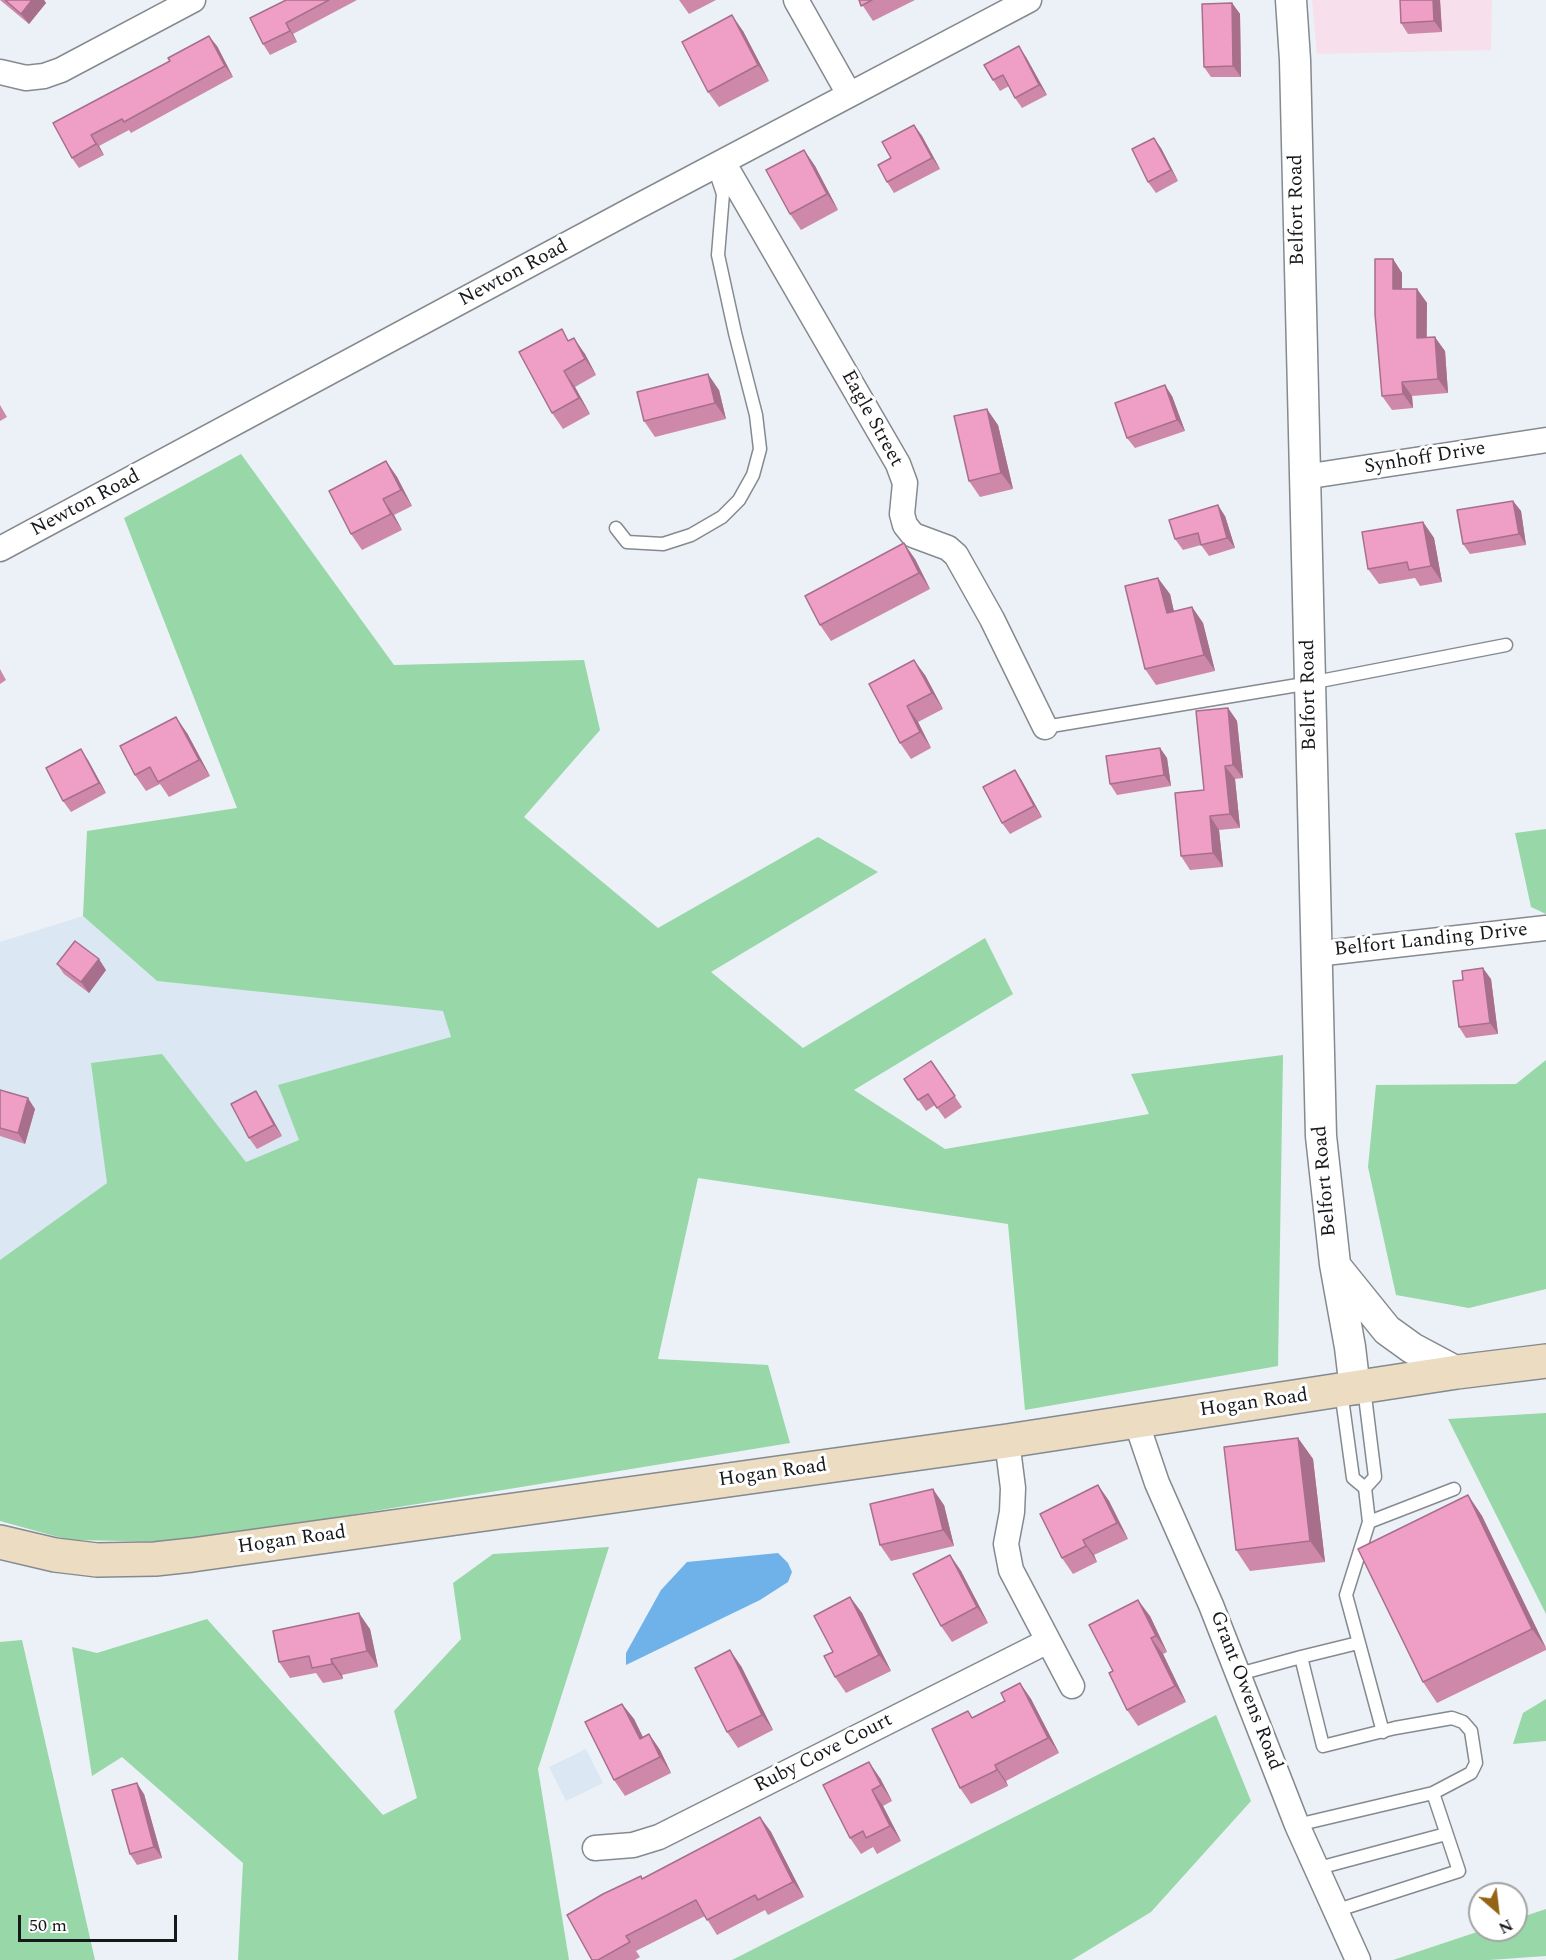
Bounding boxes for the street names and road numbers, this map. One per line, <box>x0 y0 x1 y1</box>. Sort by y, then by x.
street label: Belfort Road <box>1285 154 1311 266</box>
street label: Newton Road <box>455 235 573 313</box>
street label: Eagle Street <box>835 367 907 471</box>
street label: Synhoff Drive <box>1363 438 1487 480</box>
street label: Newton Road <box>27 465 145 543</box>
street label: Belfort Road <box>1297 639 1323 751</box>
street label: Belfort Landing Drive <box>1333 919 1529 963</box>
street label: Belfort Road <box>1309 1124 1343 1238</box>
street label: Hogan Road <box>1198 1385 1310 1423</box>
street label: Hogan Road <box>717 1455 829 1493</box>
street label: Hogan Road <box>236 1522 348 1560</box>
street label: Grant Owens Road <box>1204 1608 1286 1774</box>
street label: Ruby Cove Court <box>751 1709 897 1799</box>

